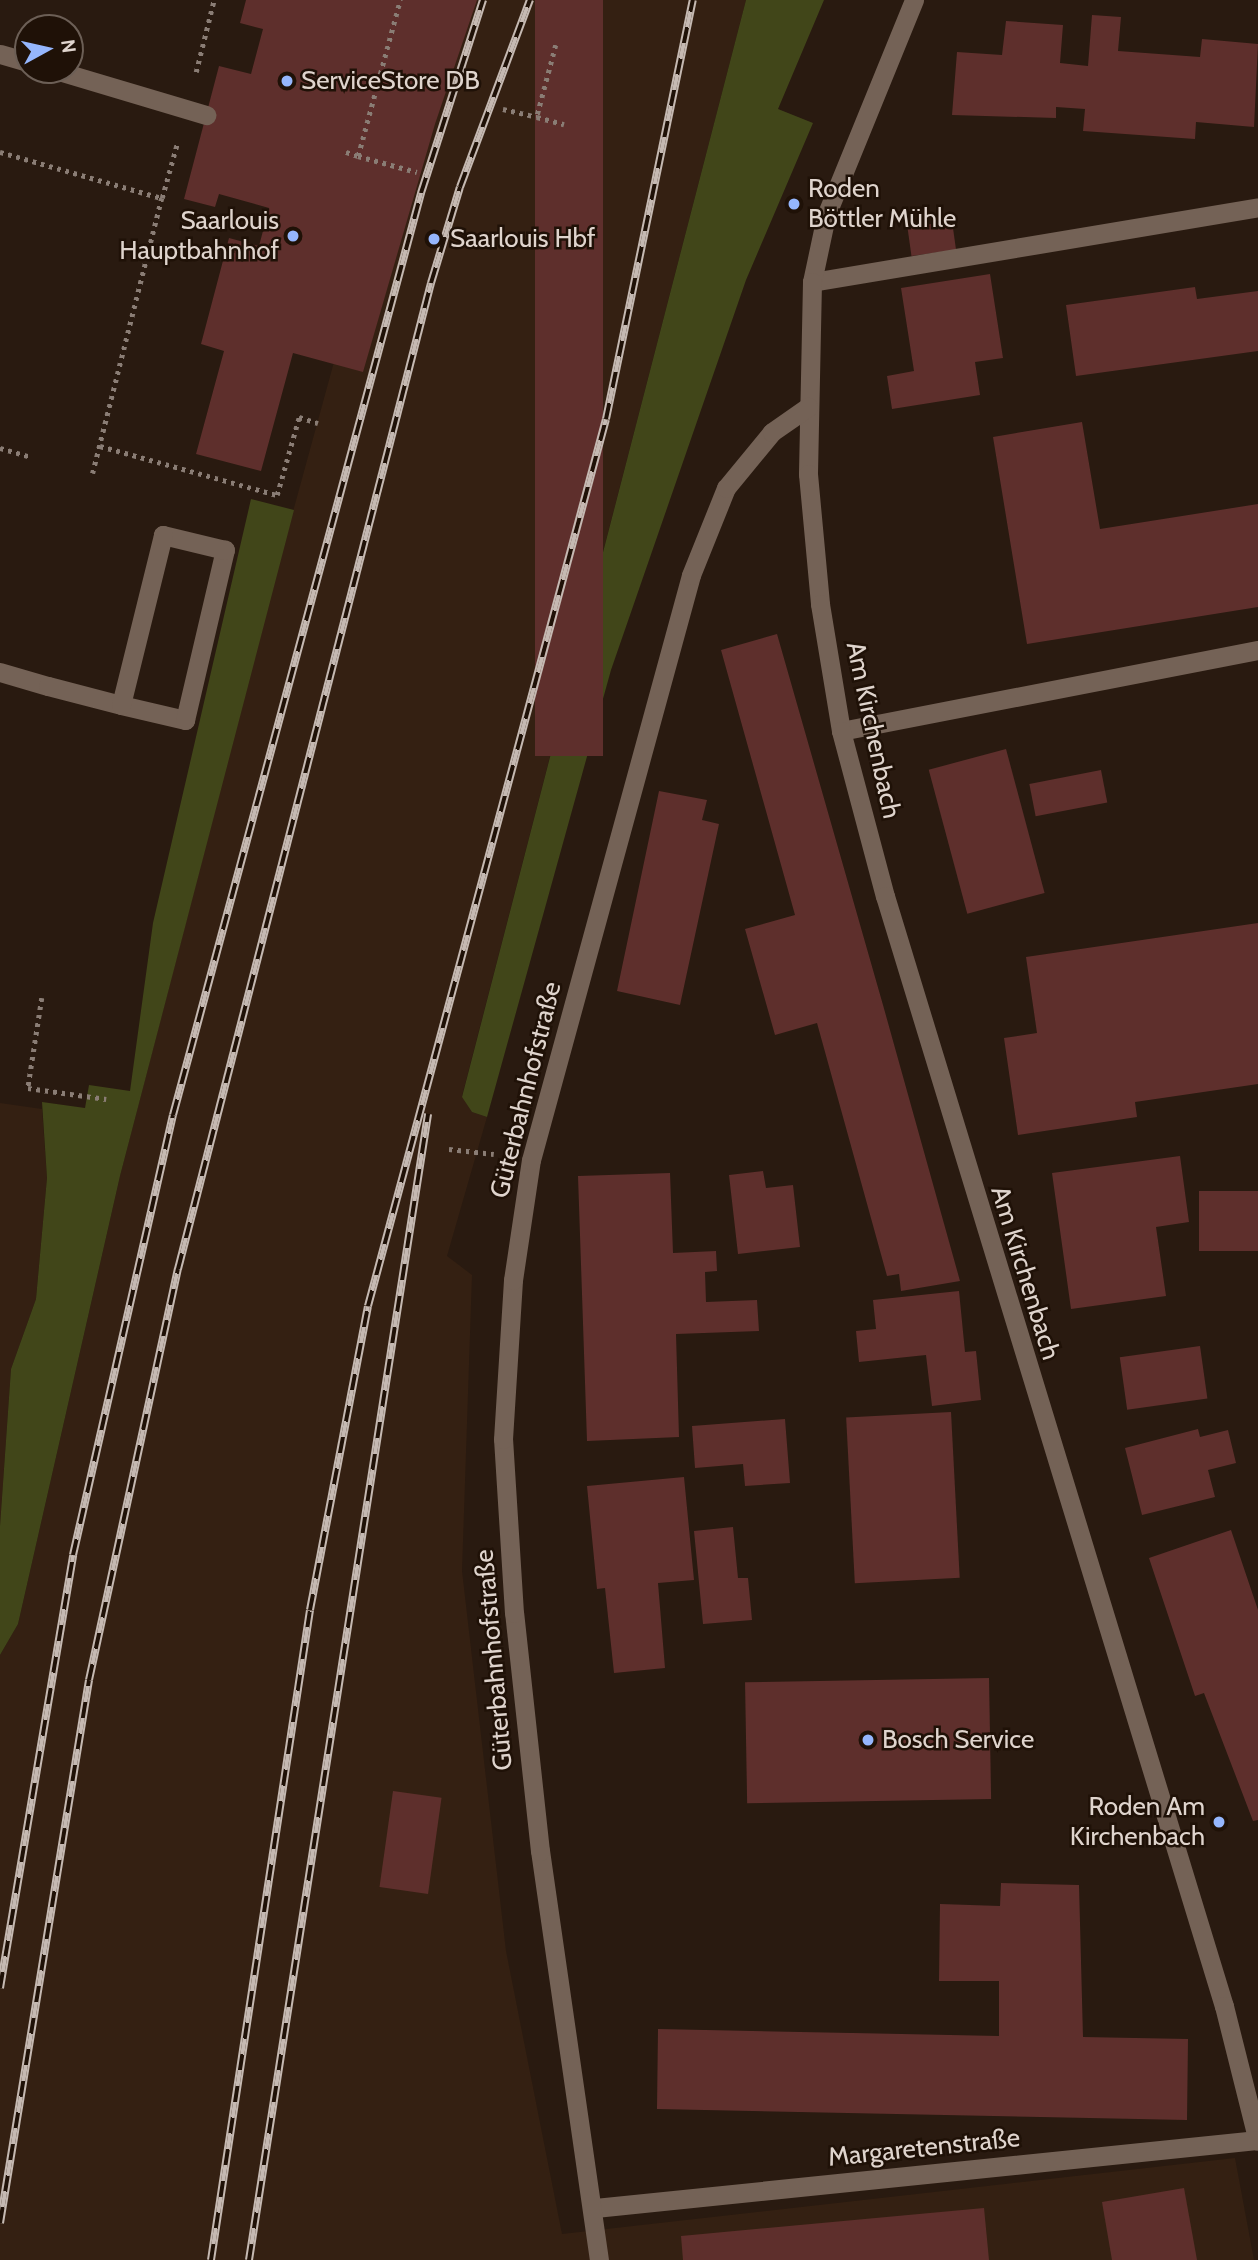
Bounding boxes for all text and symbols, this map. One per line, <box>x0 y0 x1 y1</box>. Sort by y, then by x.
north arrow <box>14 14 84 84</box>
text: N <box>56 38 81 55</box>
place label: ServiceStore DB <box>301 65 480 97</box>
marker: ServiceStore DB <box>279 73 295 89</box>
place label: Roden Böttler Mühle <box>808 173 956 234</box>
marker: Roden Böttler Mühle <box>786 196 802 212</box>
place label: Saarlouis Hauptbahnhof <box>119 205 279 266</box>
place label: Saarlouis Hbf <box>450 223 595 255</box>
marker: Saarlouis Hauptbahnhof <box>285 228 301 244</box>
marker: Saarlouis Hbf <box>424 229 444 249</box>
street label: Am Kirchenbach <box>839 639 907 821</box>
street label: Güterbahnhofstraße <box>484 979 568 1201</box>
street label: Am Kirchenbach <box>984 1182 1066 1364</box>
street label: Güterbahnhofstraße <box>469 1548 519 1772</box>
place label: Bosch Service <box>882 1724 1034 1756</box>
marker: Bosch Service <box>860 1732 876 1748</box>
place label: Roden Am Kirchenbach <box>1070 1791 1205 1853</box>
marker: Roden Am Kirchenbach <box>1211 1814 1227 1830</box>
street label: Margaretenstraße <box>826 2122 1022 2174</box>

